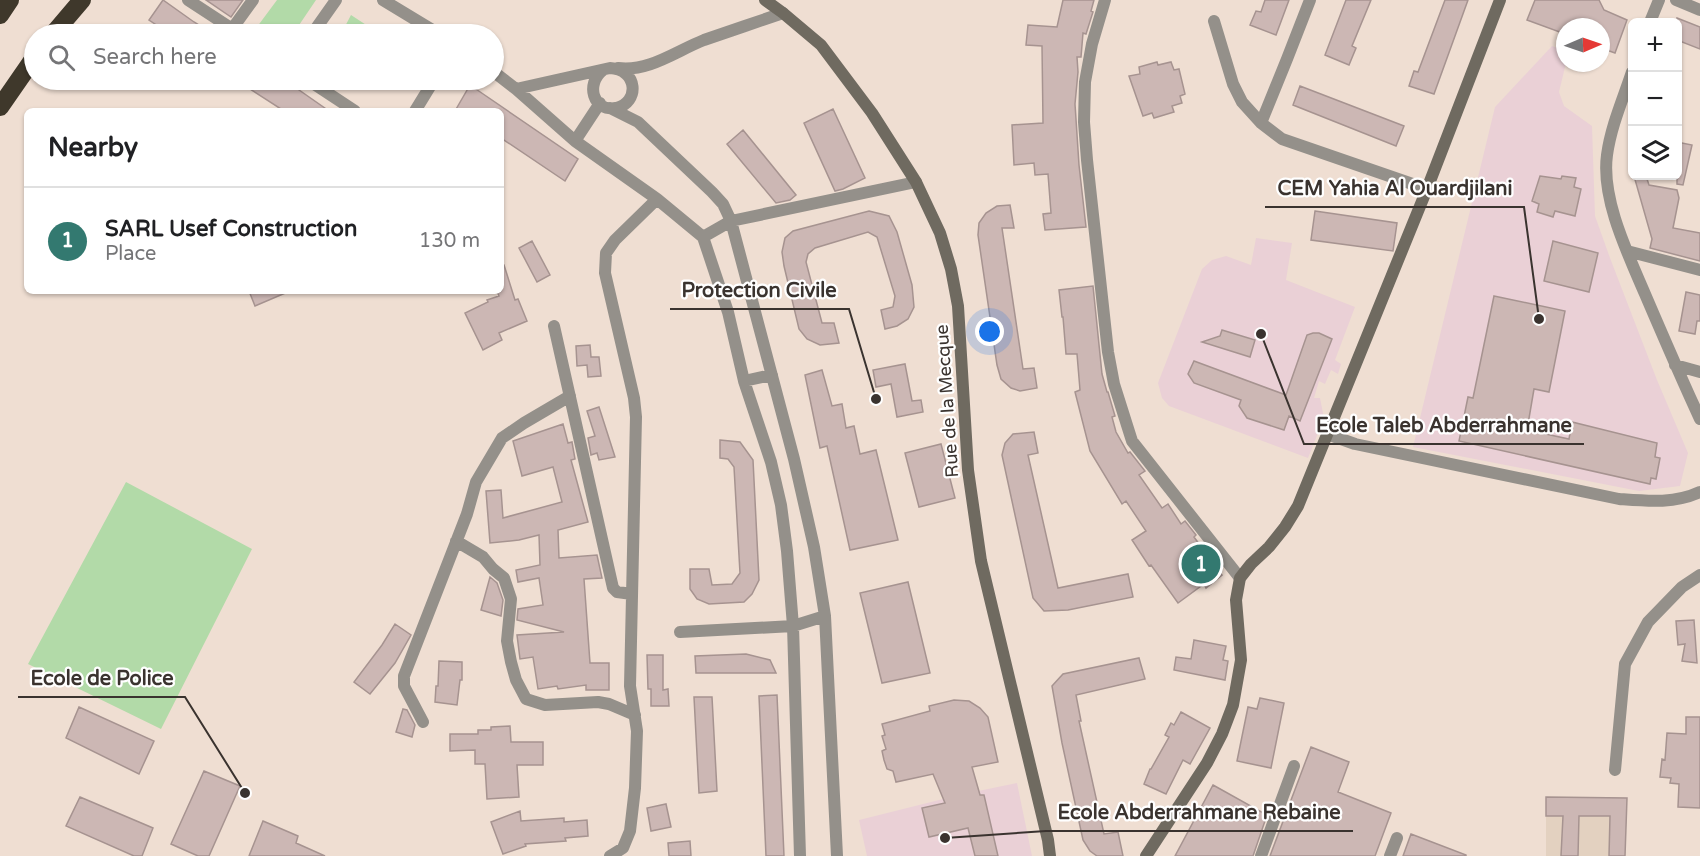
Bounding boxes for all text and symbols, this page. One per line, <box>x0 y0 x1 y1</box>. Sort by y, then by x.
north arrow <box>1556 18 1610 72</box>
map controls <box>1628 18 1682 180</box>
button: + <box>1628 18 1682 72</box>
search box <box>24 24 504 90</box>
icon: search <box>45 41 78 74</box>
text: Search here <box>93 44 217 70</box>
button: − <box>1628 72 1682 126</box>
button: layers <box>1628 126 1682 180</box>
text: Nearby <box>48 132 138 163</box>
callout: CEM Yahia Al Ouardjilani <box>1265 169 1524 207</box>
text: CEM Yahia Al Ouardjilani <box>1277 177 1513 201</box>
text: SARL Usef Construction <box>105 216 357 242</box>
text: 1 <box>61 229 74 253</box>
text: 130 m <box>419 229 480 253</box>
text: Place <box>105 242 156 266</box>
callout: Protection Civile <box>670 271 849 309</box>
text: Protection Civile <box>681 279 837 303</box>
your location <box>975 317 1004 346</box>
street label: Rue de la Mecque <box>931 324 963 478</box>
callout: Ecole Taleb Abderrahmane <box>1304 406 1584 444</box>
text: Ecole Taleb Abderrahmane <box>1316 414 1572 438</box>
pin: 1 <box>1182 542 1220 586</box>
callout: Ecole de Police <box>18 659 185 697</box>
text: Ecole de Police <box>30 667 174 691</box>
callout: Ecole Abderrahmane Rebaine <box>1046 793 1353 831</box>
text: Ecole Abderrahmane Rebaine <box>1057 801 1341 825</box>

